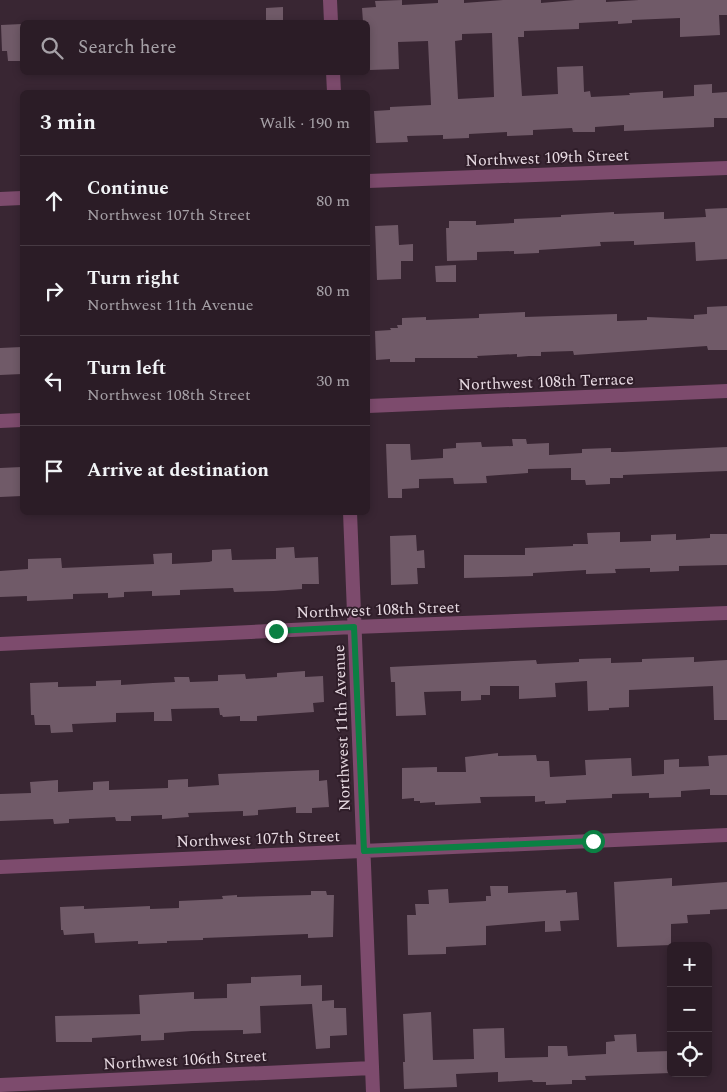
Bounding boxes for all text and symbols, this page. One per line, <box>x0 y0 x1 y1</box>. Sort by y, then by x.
search box <box>20 20 370 75</box>
text: Search here <box>78 33 177 62</box>
icon: search <box>38 34 66 62</box>
text: 3 min <box>40 107 96 139</box>
text: Walk · 190 m <box>259 111 350 135</box>
street label: Northwest 109th Street <box>465 143 630 173</box>
text: Continue <box>87 174 169 203</box>
icon: ahead <box>40 187 68 215</box>
text: 80 m <box>316 189 350 213</box>
text: Northwest 107th Street <box>87 203 251 227</box>
text: Turn right <box>87 264 180 293</box>
icon: right <box>40 277 68 305</box>
text: 80 m <box>316 279 350 303</box>
text: Northwest 11th Avenue <box>87 293 254 317</box>
text: Turn left <box>87 354 166 383</box>
icon: left <box>40 367 68 395</box>
street label: Northwest 108th Terrace <box>458 367 634 397</box>
text: 30 m <box>316 369 350 393</box>
text: Northwest 108th Street <box>87 383 251 407</box>
text: Arrive at destination <box>87 456 269 485</box>
icon: arrive <box>40 457 68 485</box>
street label: Northwest 108th Street <box>296 595 461 625</box>
route end <box>265 620 288 643</box>
street label: Northwest 11th Avenue <box>327 644 357 812</box>
street label: Northwest 107th Street <box>176 824 341 854</box>
route start <box>582 830 605 853</box>
map controls <box>667 942 712 1077</box>
button: + <box>667 942 712 987</box>
button: − <box>667 987 712 1032</box>
button: locate <box>667 1032 712 1077</box>
street label: Northwest 106th Street <box>103 1044 268 1076</box>

